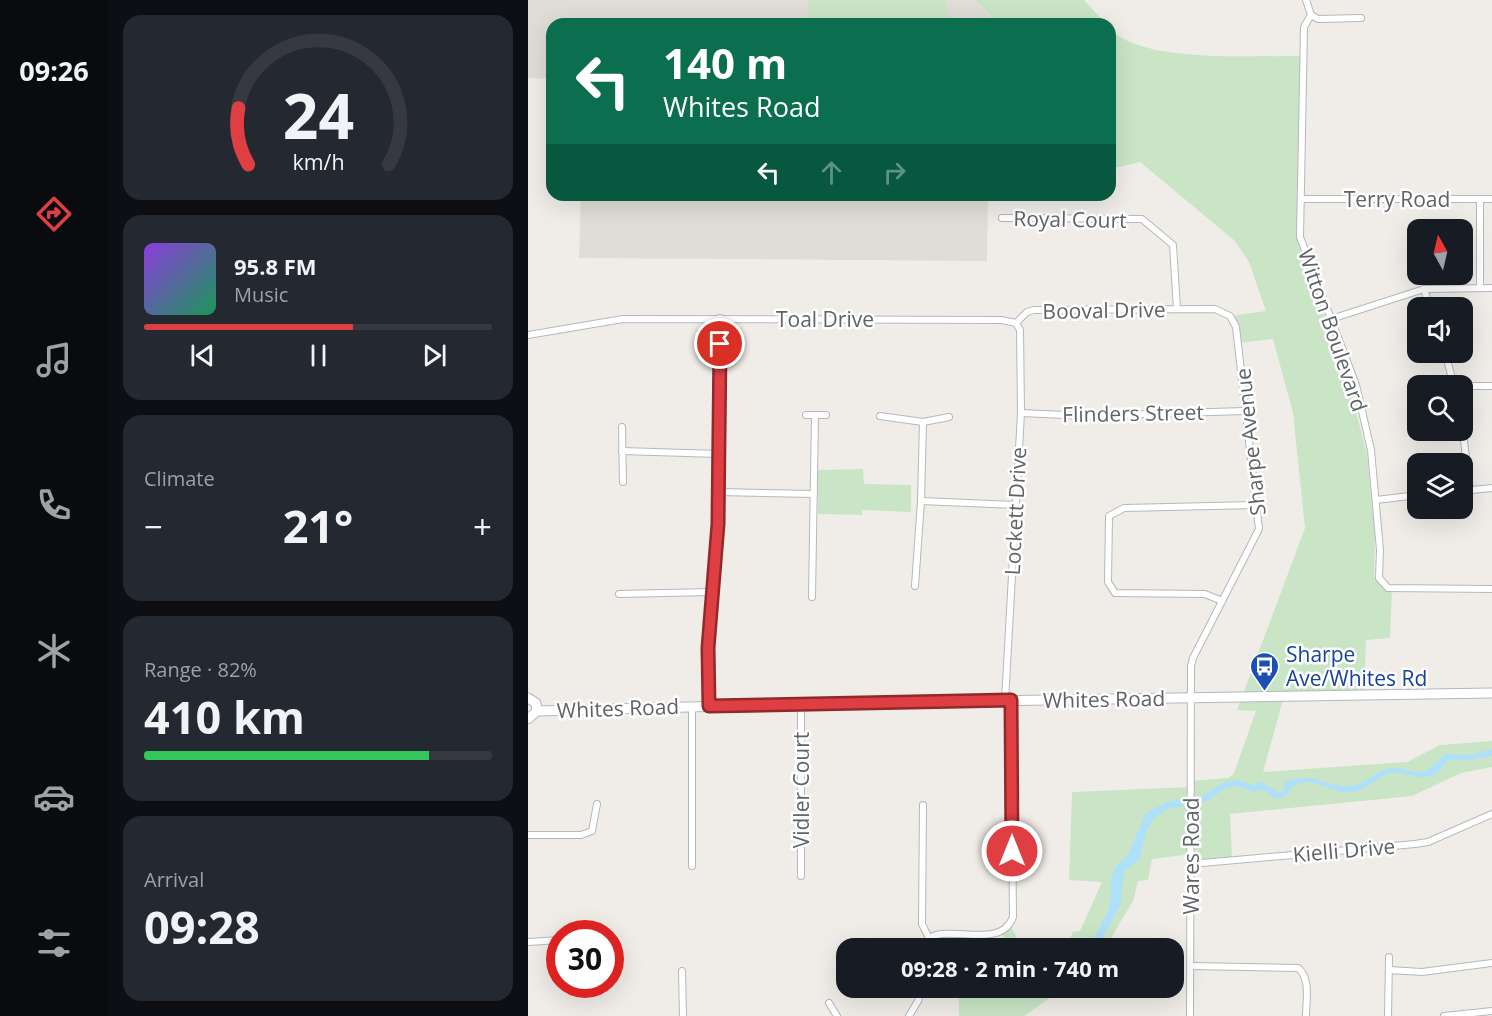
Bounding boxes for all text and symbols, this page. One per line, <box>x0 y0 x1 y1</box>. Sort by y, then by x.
text: 140 m <box>663 34 787 91</box>
icon: left <box>564 42 642 120</box>
text: 09:26 <box>19 52 89 89</box>
text: 24 <box>282 72 354 157</box>
text: Whites Road <box>663 88 820 125</box>
text: km/h <box>292 147 344 176</box>
icon: left <box>752 156 785 189</box>
icon: ahead <box>815 156 848 189</box>
icon: right <box>878 156 911 189</box>
street label: Terry Road <box>1344 185 1450 213</box>
icon: directions <box>33 193 75 235</box>
street label: Royal Court <box>1013 204 1127 234</box>
north arrow <box>1407 219 1473 285</box>
map controls <box>1407 219 1473 519</box>
street label: Witton Boulevard <box>1292 245 1374 415</box>
text: 95.8 FM <box>234 251 317 281</box>
text: Music <box>234 281 288 308</box>
street label: Booval Drive <box>1042 295 1166 325</box>
button: sound <box>1407 297 1473 363</box>
street label: Toal Drive <box>776 305 874 333</box>
pin <box>694 318 745 369</box>
icon: arrive <box>703 327 736 360</box>
icon: music <box>33 339 75 381</box>
icon: previous <box>186 339 219 372</box>
icon: pause <box>302 339 335 372</box>
icon: next <box>418 339 451 372</box>
street label: Sharpe Avenue <box>1228 367 1272 517</box>
button: search <box>1407 375 1473 441</box>
street label: Flinders Street <box>1062 398 1204 428</box>
street label: Lockett Drive <box>998 446 1032 576</box>
button: layers <box>1407 453 1473 519</box>
text: Climate <box>144 465 215 492</box>
icon: phone <box>33 484 75 526</box>
text: 21° <box>283 495 353 556</box>
text: − <box>144 504 163 549</box>
text: + <box>473 504 492 549</box>
icon: climate <box>33 630 75 672</box>
place label: Sharpe Ave/Whites Rd <box>1286 640 1427 692</box>
bus stop icon: Sharpe Ave/Whites Rd <box>1249 650 1281 692</box>
text: Range · 82% <box>144 656 257 683</box>
street label: Whites Road <box>1043 684 1165 714</box>
text: 410 km <box>144 686 305 747</box>
street label: Whites Road <box>556 692 680 724</box>
street label: Vidler Court <box>787 732 815 848</box>
icon: car <box>33 776 75 818</box>
street label: Wares Road <box>1177 797 1205 915</box>
position arrow <box>980 819 1044 883</box>
street label: Kielli Drive <box>1292 832 1396 868</box>
text: Arrival <box>144 866 204 893</box>
text: 09:28 <box>144 896 260 957</box>
speed limit sign: 30 <box>546 920 624 998</box>
icon: filters <box>33 922 75 964</box>
text: 09:28 · 2 min · 740 m <box>901 953 1119 983</box>

